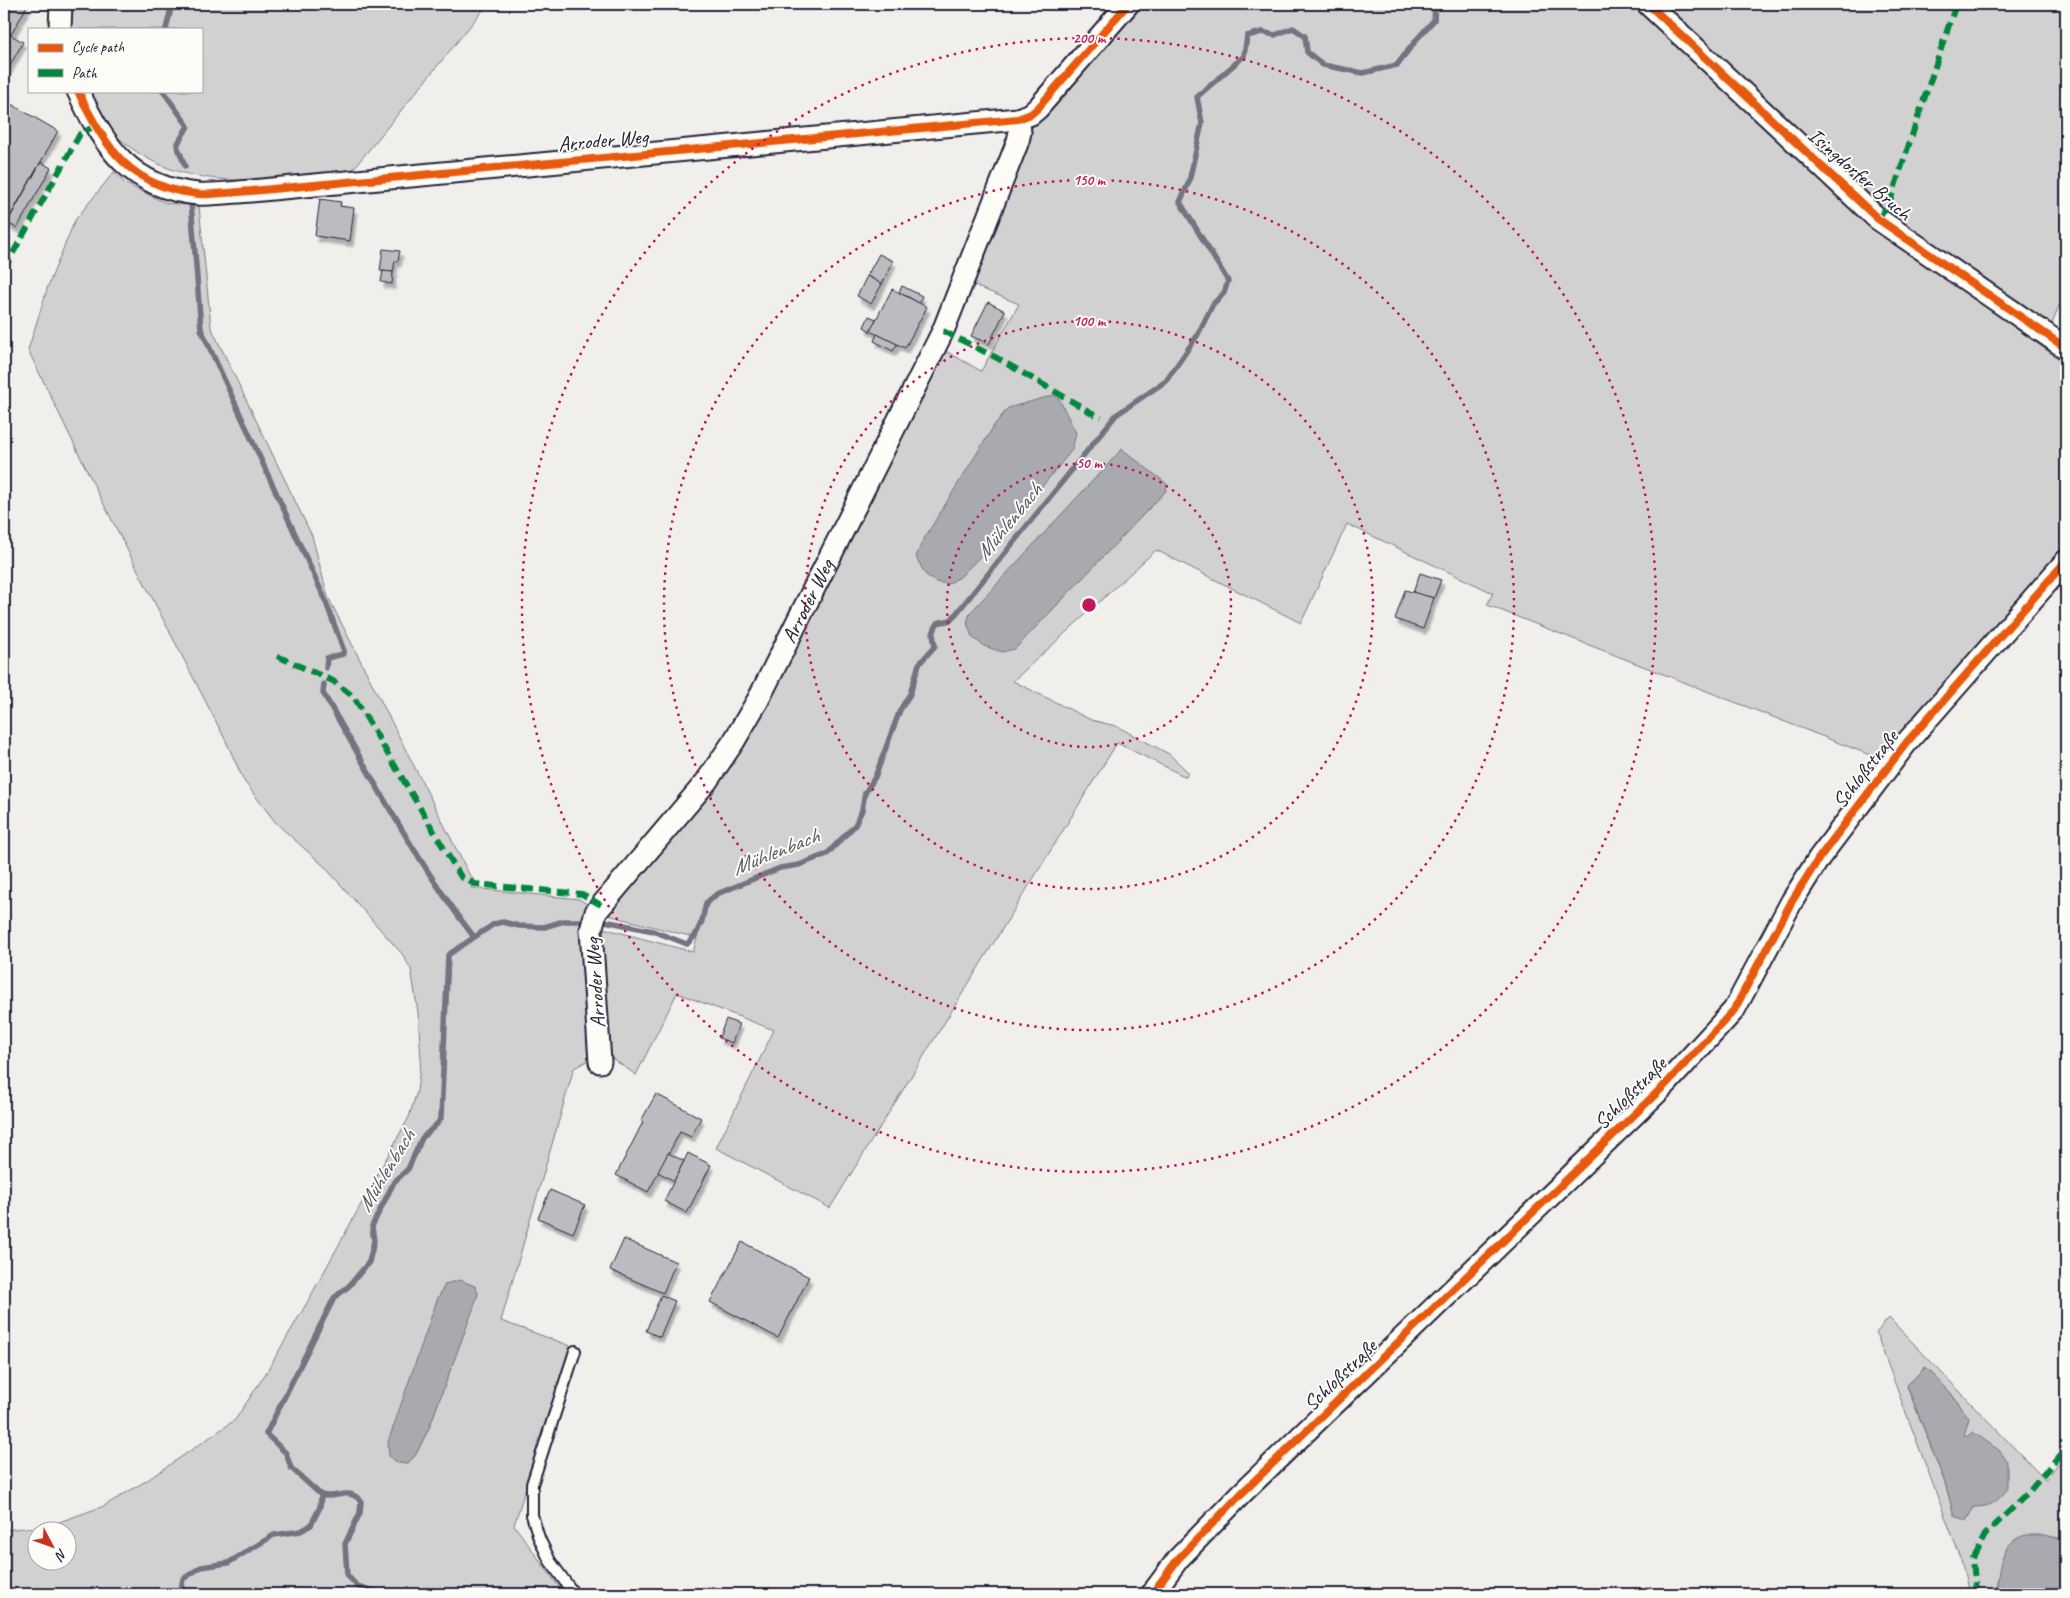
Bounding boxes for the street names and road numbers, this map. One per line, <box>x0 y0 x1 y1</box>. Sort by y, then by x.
street label: Isingdorfer Bruch <box>1803 122 1918 227</box>
street label: Arroder Weg <box>557 123 650 157</box>
street label: Arroder Weg <box>776 554 840 647</box>
street label: Schloßstraße <box>1826 723 1905 813</box>
street label: Arroder Weg <box>579 936 611 1029</box>
street label: Schloßstraße <box>1588 1050 1673 1135</box>
street label: Schloßstraße <box>1298 1332 1384 1416</box>

